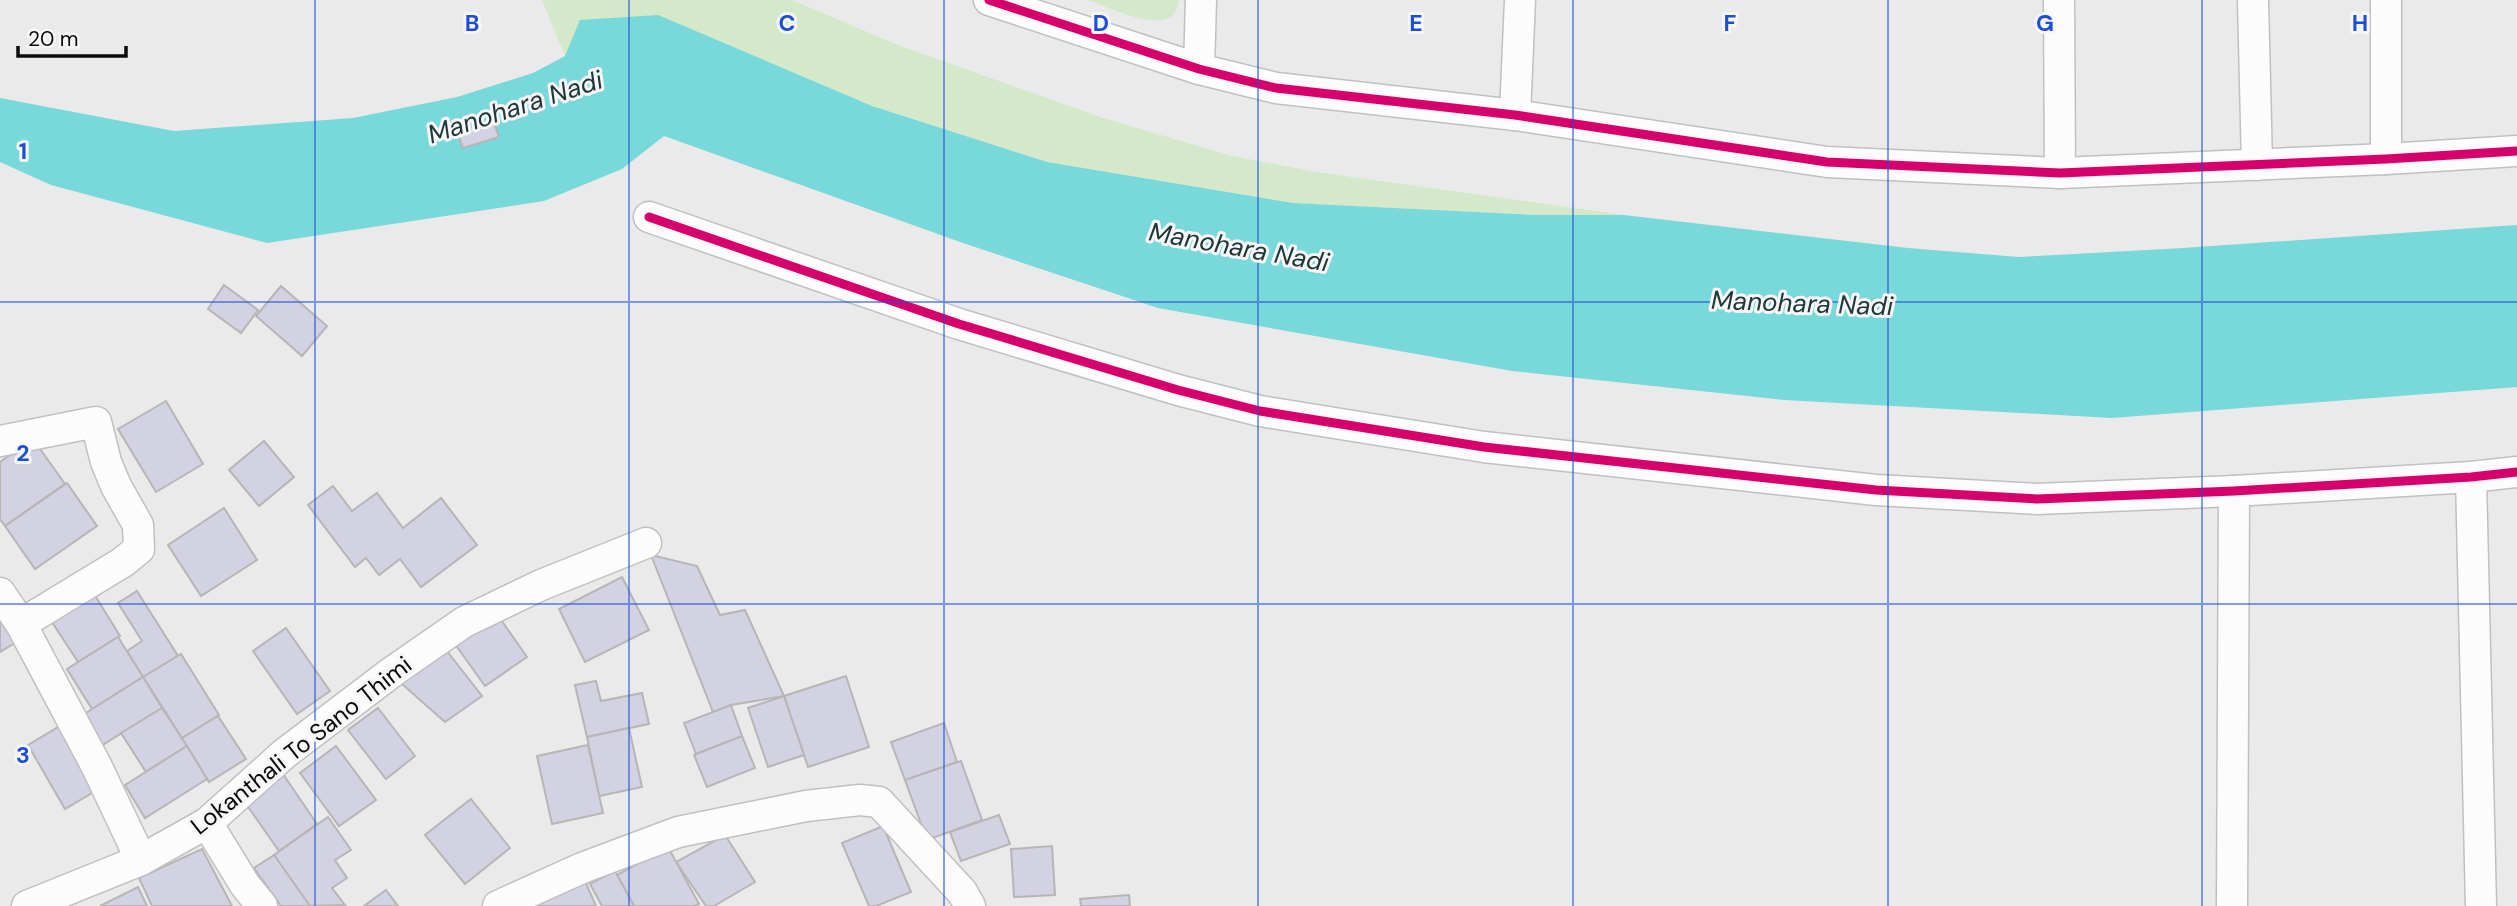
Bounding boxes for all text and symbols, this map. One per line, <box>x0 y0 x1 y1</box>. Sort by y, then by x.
text: B <box>465 8 479 38</box>
text: C <box>779 8 795 38</box>
text: D <box>1093 8 1109 38</box>
text: E <box>1409 8 1423 38</box>
text: F <box>1724 8 1737 38</box>
text: G <box>2036 8 2054 38</box>
text: H <box>2352 8 2368 38</box>
scale bar <box>18 14 126 58</box>
text: 20 m <box>28 25 79 53</box>
water label: Manohara Nadi <box>423 62 608 151</box>
text: 1 <box>19 136 27 166</box>
water label: Manohara Nadi <box>1146 214 1332 280</box>
water label: Manohara Nadi <box>1710 283 1894 323</box>
text: 2 <box>16 438 30 468</box>
street label: Lokanthali To Sano Thimi <box>184 649 418 841</box>
text: 3 <box>16 740 30 770</box>

